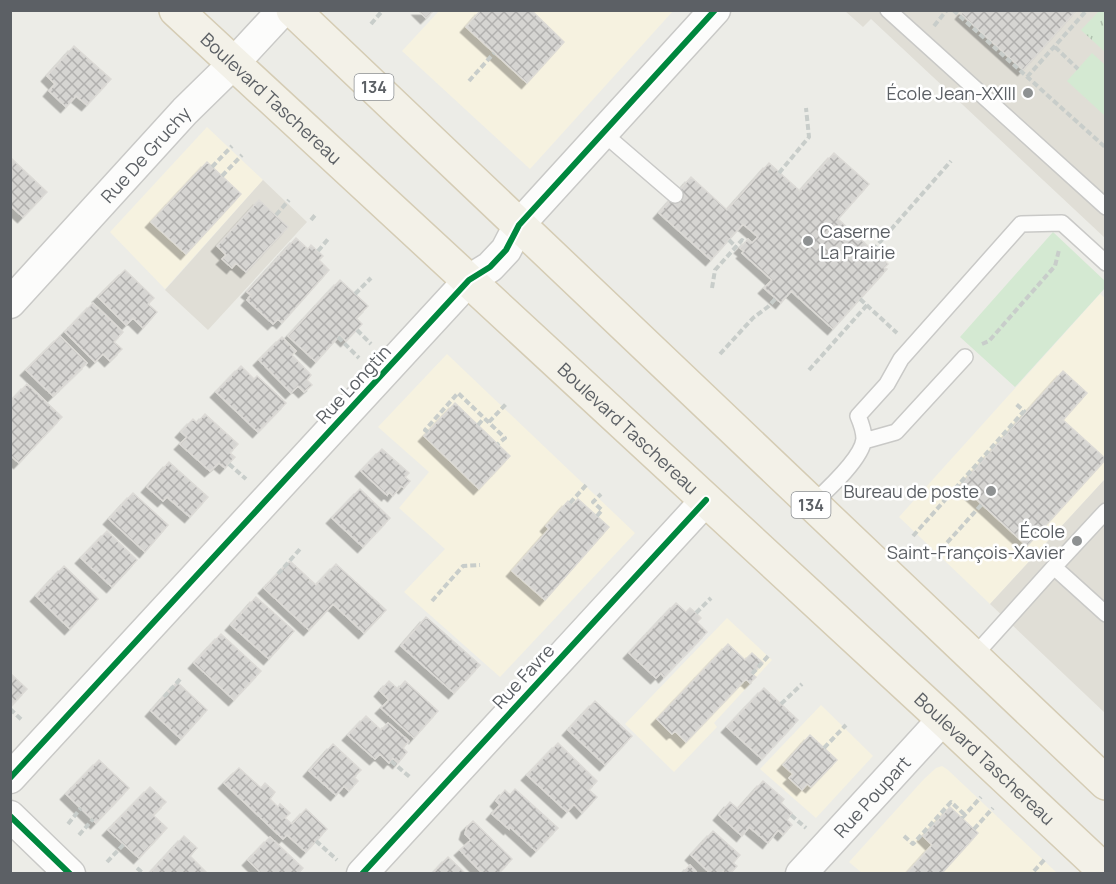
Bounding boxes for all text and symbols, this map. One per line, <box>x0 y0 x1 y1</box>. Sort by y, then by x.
street label: Boulevard Taschereau <box>196 27 347 169</box>
road number: 134 <box>354 74 394 100</box>
place label: École Jean-XXIII <box>887 81 1016 105</box>
marker: École Jean-XXIII <box>1021 86 1035 100</box>
street label: Rue De Gruchy <box>95 101 196 208</box>
place label: Caserne La Prairie <box>820 219 895 264</box>
marker: Caserne La Prairie <box>801 234 815 248</box>
street label: Rue Longtin <box>310 339 396 429</box>
street label: Boulevard Taschereau <box>553 357 704 499</box>
place label: Bureau de poste <box>844 479 979 503</box>
marker: Bureau de poste <box>984 484 998 498</box>
road number: 134 <box>792 492 830 518</box>
place label: École Saint-François-Xavier <box>887 519 1065 564</box>
marker: École Saint-François-Xavier <box>1070 534 1084 548</box>
street label: Rue Favre <box>487 638 559 714</box>
street label: Boulevard Taschereau <box>910 687 1060 830</box>
street label: Rue Poupart <box>828 751 915 843</box>

